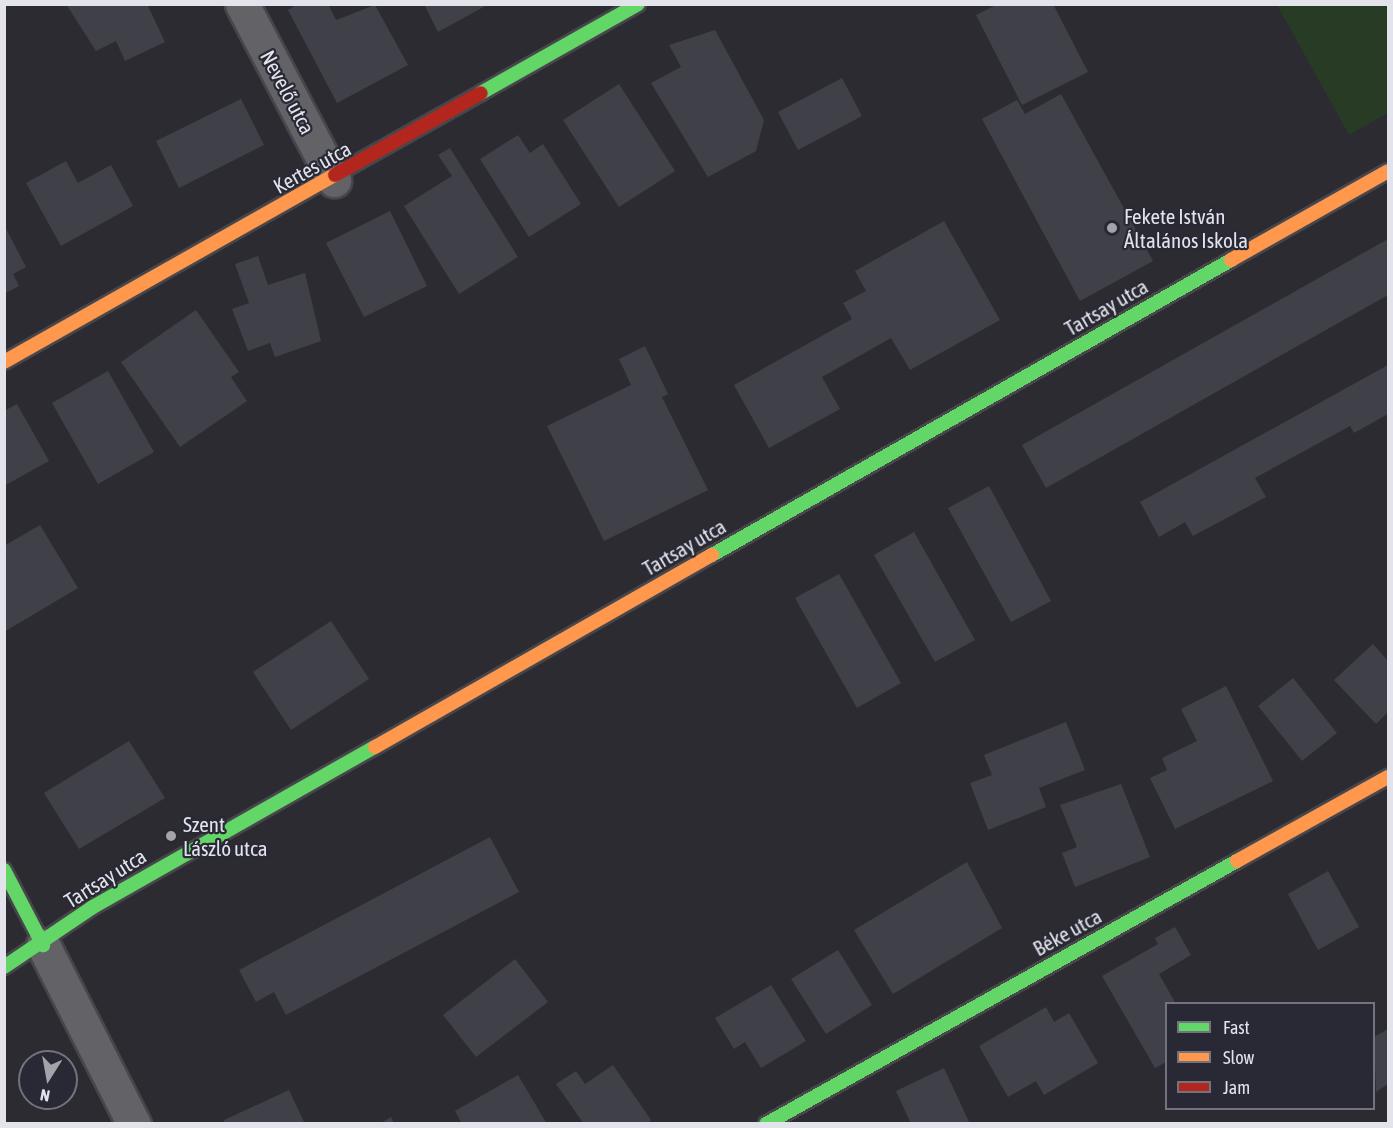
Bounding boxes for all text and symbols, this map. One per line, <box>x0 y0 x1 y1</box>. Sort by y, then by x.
street label: Nevelő utca <box>255 46 321 138</box>
street label: Kertes utca <box>269 135 355 199</box>
place label: Fekete István Általános Iskola <box>1124 203 1248 253</box>
marker: Fekete István Általános Iskola <box>1105 221 1119 235</box>
street label: Tartsay utca <box>1060 273 1152 341</box>
street label: Tartsay utca <box>638 513 730 581</box>
place label: Szent László utca <box>183 811 267 861</box>
marker: Szent László utca <box>164 829 178 843</box>
street label: Tartsay utca <box>59 843 151 913</box>
street label: Béke utca <box>1028 903 1106 961</box>
legend <box>1165 1002 1375 1110</box>
text: Fast <box>1223 1017 1250 1038</box>
text: Slow <box>1223 1047 1254 1068</box>
north arrow <box>18 1050 78 1110</box>
text: Jam <box>1223 1077 1250 1098</box>
text: N <box>39 1086 51 1105</box>

